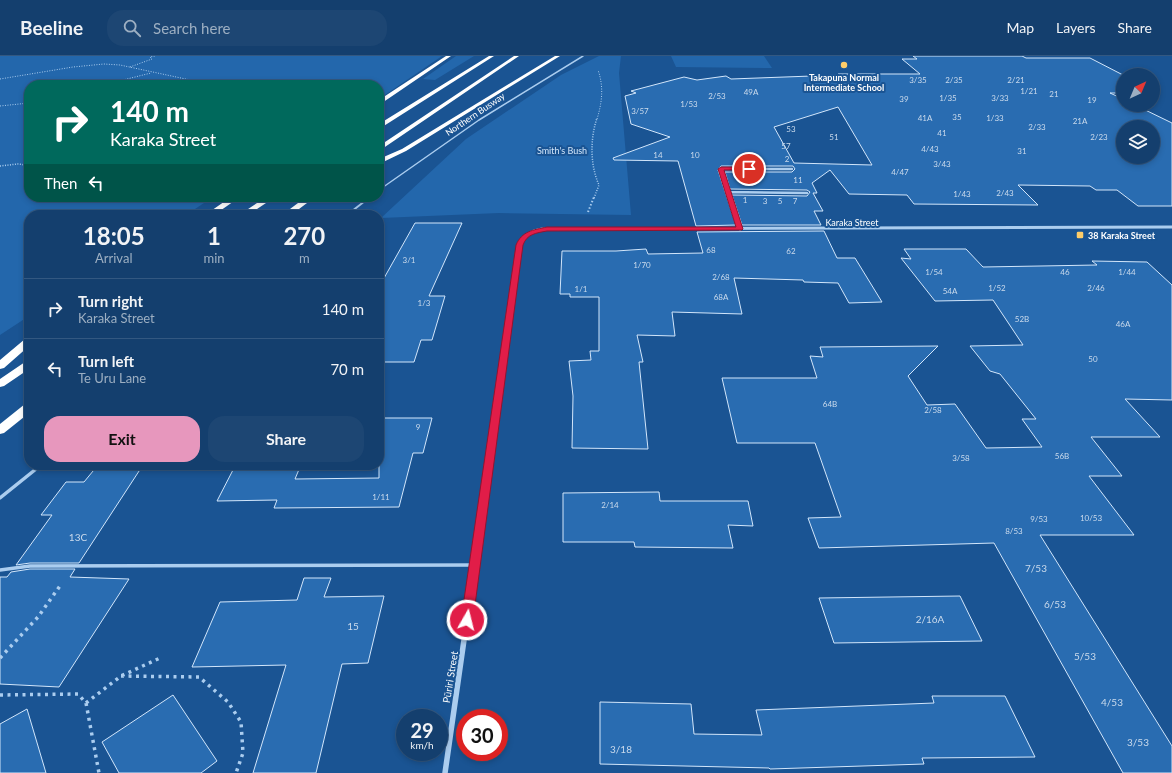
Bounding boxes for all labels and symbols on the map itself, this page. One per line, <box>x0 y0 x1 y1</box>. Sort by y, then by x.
marker: Takapuna Normal Intermediate School <box>839 60 849 70</box>
north arrow <box>1116 68 1160 112</box>
place label: Takapuna Normal Intermediate School <box>804 72 884 93</box>
house number: 3/35 <box>909 75 927 85</box>
house number: 2/35 <box>945 75 963 85</box>
house number: 2/21 <box>1007 75 1025 85</box>
house number: 1/21 <box>1020 86 1038 96</box>
house number: 49A <box>744 87 759 97</box>
house number: 21 <box>1049 89 1059 99</box>
street label: Northern Busway <box>443 90 507 138</box>
house number: 2/53 <box>708 91 726 101</box>
house number: 1/35 <box>939 93 957 103</box>
house number: 3/33 <box>991 93 1009 103</box>
house number: 39 <box>899 94 909 104</box>
house number: 19 <box>1087 95 1097 105</box>
house number: 1/53 <box>680 99 698 109</box>
house number: 3/57 <box>631 106 649 116</box>
house number: 35 <box>952 112 962 122</box>
house number: 41A <box>918 113 933 123</box>
house number: 1/33 <box>986 113 1004 123</box>
house number: 21A <box>1073 116 1088 126</box>
house number: 2/33 <box>1028 122 1046 132</box>
house number: 53 <box>786 124 796 134</box>
house number: 41 <box>937 128 947 138</box>
house number: 51 <box>829 132 839 142</box>
house number: 2/23 <box>1090 132 1108 142</box>
house number: 57 <box>781 141 791 151</box>
house number: 4/43 <box>921 144 939 154</box>
park label: Smith's Bush <box>537 145 587 156</box>
house number: 31 <box>1017 146 1027 156</box>
house number: 14 <box>653 150 663 160</box>
house number: 10 <box>690 150 700 160</box>
pin <box>732 152 766 186</box>
house number: 2 <box>785 154 790 164</box>
house number: 3/43 <box>933 159 951 169</box>
house number: 4/47 <box>891 167 909 177</box>
house number: 11 <box>793 175 803 185</box>
house number: 2/43 <box>996 188 1014 198</box>
house number: 1/43 <box>953 189 971 199</box>
house number: 1 <box>743 195 748 205</box>
house number: 3 <box>763 196 768 206</box>
house number: 5 <box>778 196 783 206</box>
house number: 7 <box>793 196 798 206</box>
street label: Karaka Street <box>825 217 879 228</box>
marker: 38 Karaka Street <box>1075 230 1085 240</box>
place label: 38 Karaka Street <box>1088 230 1156 241</box>
house number: 68 <box>706 245 716 255</box>
house number: 62 <box>786 246 796 256</box>
house number: 3/1 <box>403 255 416 265</box>
house number: 1/70 <box>633 260 651 270</box>
house number: 1/54 <box>925 267 943 277</box>
house number: 46 <box>1060 267 1070 277</box>
house number: 1/44 <box>1118 267 1136 277</box>
house number: 2/68 <box>712 272 730 282</box>
house number: 1/52 <box>988 283 1006 293</box>
house number: 2/46 <box>1087 283 1105 293</box>
house number: 1/1 <box>575 284 588 294</box>
house number: 54A <box>943 286 958 296</box>
house number: 68A <box>714 292 729 302</box>
house number: 1/3 <box>418 298 431 308</box>
house number: 52B <box>1015 314 1029 324</box>
house number: 46A <box>1116 319 1131 329</box>
house number: 50 <box>1088 354 1098 364</box>
house number: 64B <box>823 399 837 409</box>
house number: 2/58 <box>924 405 942 415</box>
house number: 9 <box>416 422 421 432</box>
house number: 56B <box>1055 451 1069 461</box>
house number: 3/58 <box>952 453 970 463</box>
house number: 1/11 <box>372 492 390 502</box>
house number: 2/14 <box>601 500 619 510</box>
house number: 10/53 <box>1080 513 1102 523</box>
house number: 9/53 <box>1030 514 1048 524</box>
house number: 8/53 <box>1005 526 1023 536</box>
house number: 13C <box>69 531 87 543</box>
house number: 7/53 <box>1025 562 1047 574</box>
house number: 6/53 <box>1044 598 1066 610</box>
position arrow <box>446 599 488 641</box>
house number: 2/16A <box>916 613 945 625</box>
house number: 15 <box>347 620 359 632</box>
street label: Pūriri Street <box>440 650 460 704</box>
house number: 5/53 <box>1074 650 1096 662</box>
house number: 4/53 <box>1101 696 1123 708</box>
speed limit sign: 30 <box>456 709 508 761</box>
house number: 3/53 <box>1127 736 1149 748</box>
house number: 3/18 <box>610 743 632 755</box>

